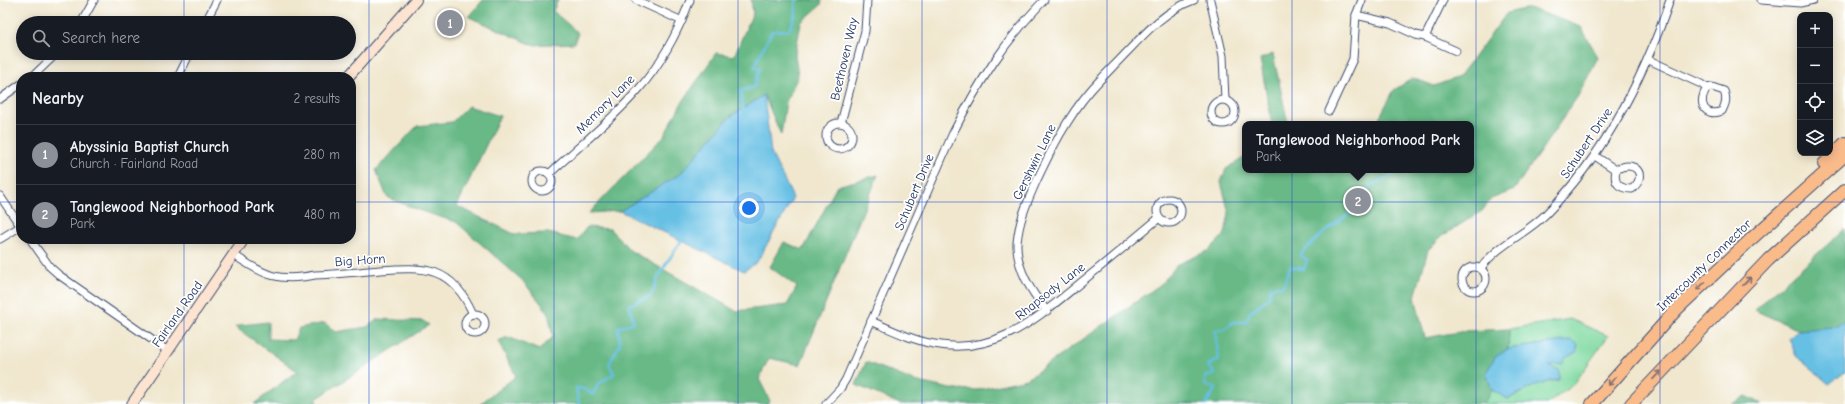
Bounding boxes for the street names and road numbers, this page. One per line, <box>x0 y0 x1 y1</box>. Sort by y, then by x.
street label: Beethoven Way <box>827 16 861 102</box>
street label: Memory Lane <box>572 71 638 137</box>
street label: Schubert Drive <box>1557 105 1615 181</box>
street label: Gershwin Lane <box>1009 121 1059 202</box>
street label: Schubert Drive <box>891 151 937 233</box>
street label: Intercounty Connector <box>1654 216 1755 314</box>
street label: Big Horn <box>334 251 386 269</box>
street label: Rhapsody Lane <box>1012 259 1088 323</box>
street label: Fairland Road <box>149 278 205 350</box>

